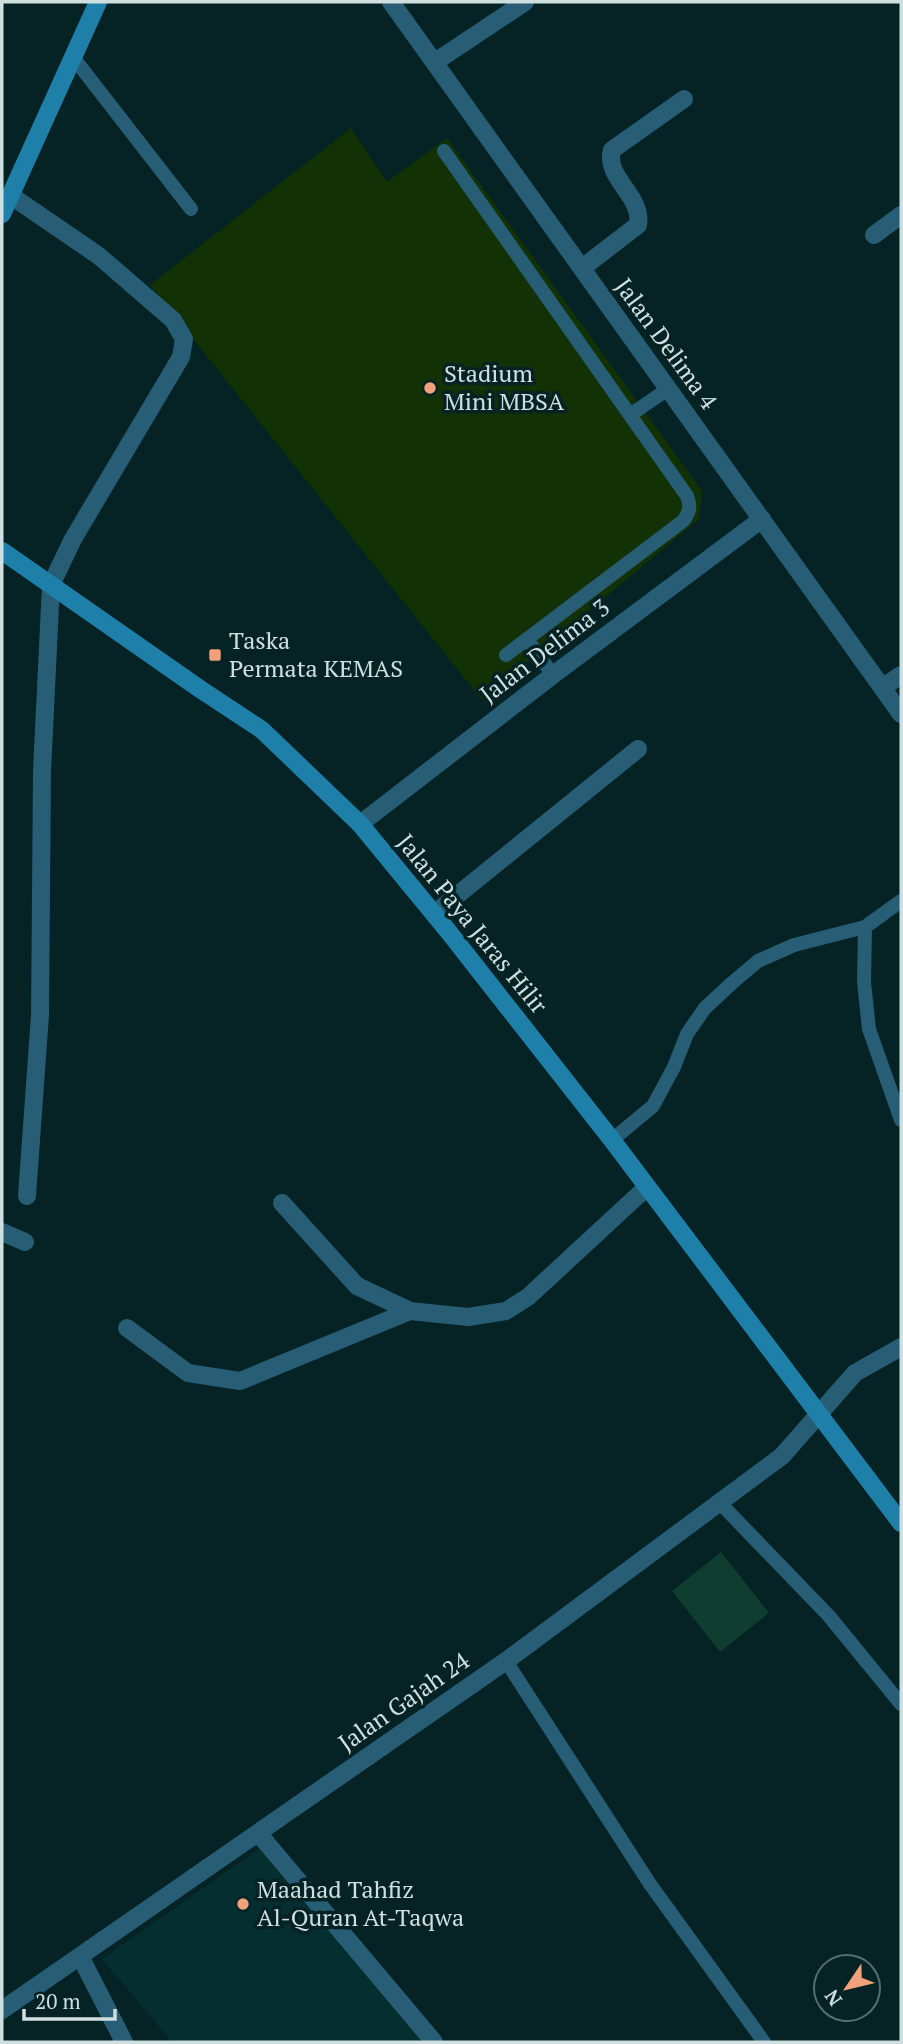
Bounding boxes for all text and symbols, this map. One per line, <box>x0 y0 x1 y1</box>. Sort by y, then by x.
street label: Jalan Delima 4 <box>608 271 725 416</box>
place label: Stadium Mini MBSA <box>444 357 565 417</box>
marker: Stadium Mini MBSA <box>422 380 438 396</box>
street label: Jalan Delima 3 <box>473 591 616 710</box>
place label: Taska Permata KEMAS <box>229 624 403 684</box>
marker: Taska Permata KEMAS <box>207 647 223 663</box>
street label: Jalan Paya Jaras Hilir <box>390 827 556 1020</box>
street label: Jalan Gajah 24 <box>332 1644 475 1758</box>
place label: Maahad Tahfiz Al-Quran At-Taqwa <box>257 1873 464 1933</box>
marker: Maahad Tahfiz Al-Quran At-Taqwa <box>235 1896 251 1912</box>
north arrow <box>812 1953 882 2023</box>
scale bar <box>24 1978 116 2022</box>
text: N <box>818 1984 847 2011</box>
text: 20 m <box>35 1987 81 2015</box>

